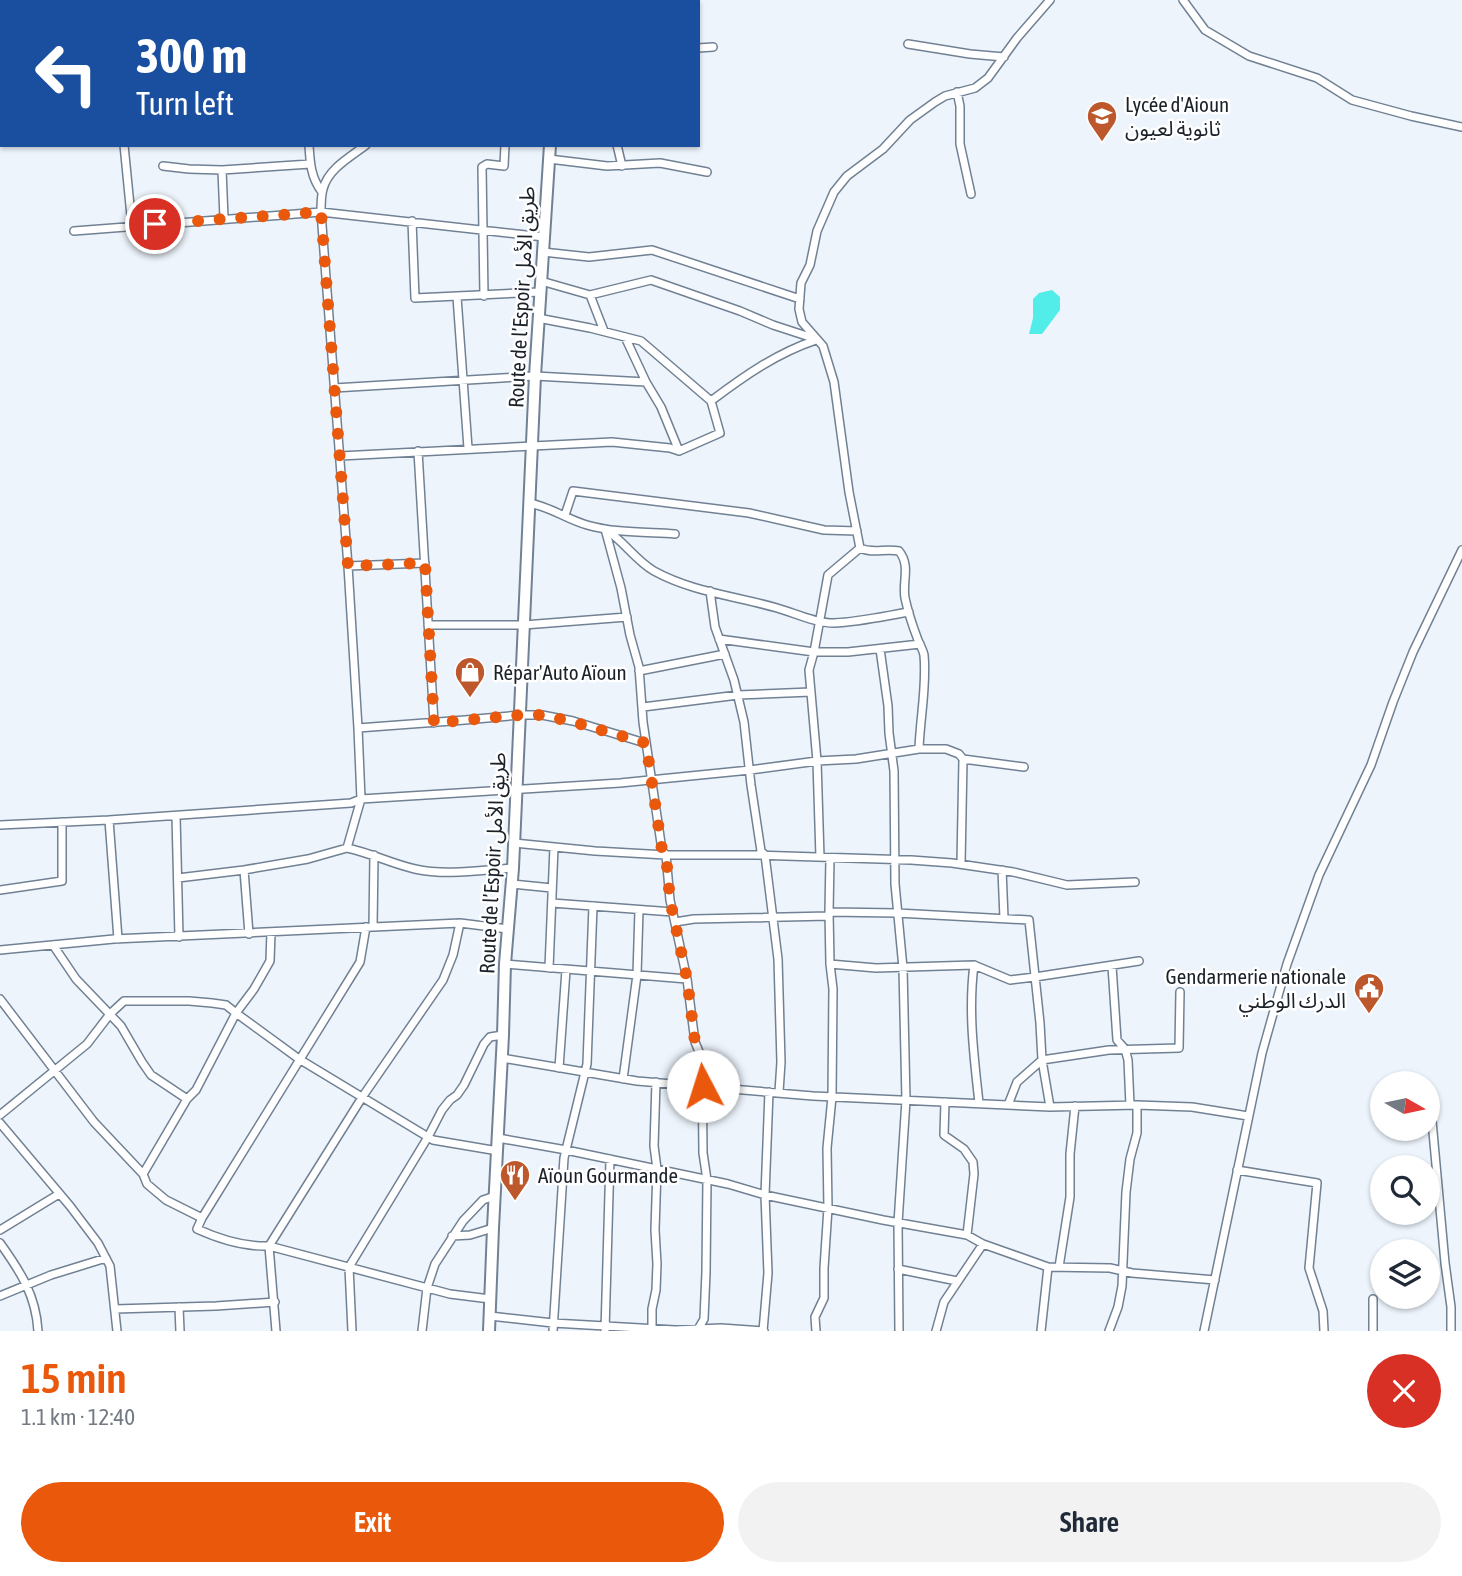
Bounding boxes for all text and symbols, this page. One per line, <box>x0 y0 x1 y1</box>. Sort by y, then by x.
text: 300 m <box>136 27 247 83</box>
icon: left <box>21 28 112 119</box>
text: Turn left <box>136 85 234 122</box>
place label: Lycée d'Aioun ثانوية لعيون <box>1125 92 1229 141</box>
school or university icon: Lycée d'Aioun ثانوية لعيون <box>1085 99 1119 143</box>
street label: Route de l’Espoir طريق الأمل <box>503 186 541 409</box>
pin <box>125 194 185 254</box>
icon: arrive <box>136 205 174 243</box>
shop icon: Répar'Auto Aïoun <box>453 655 487 699</box>
place label: Répar'Auto Aïoun <box>493 660 627 684</box>
street label: Route de l’Espoir طريق الأمل <box>474 752 512 975</box>
place label: Gendarmerie nationale الدرك الوطني <box>1166 964 1346 1017</box>
public building icon: Gendarmerie nationale الدرك الوطني <box>1352 971 1386 1015</box>
position arrow <box>666 1049 740 1123</box>
north arrow <box>1370 1071 1440 1141</box>
map controls <box>1370 1071 1440 1309</box>
button: search <box>1370 1155 1440 1225</box>
restaurant icon: Aïoun Gourmande <box>498 1158 532 1202</box>
place label: Aïoun Gourmande <box>538 1163 678 1187</box>
button: layers <box>1370 1239 1440 1309</box>
text: 15 min <box>21 1354 127 1402</box>
button: close <box>1367 1354 1441 1428</box>
text: 1.1 km · 12:40 <box>21 1404 135 1430</box>
button: Exit <box>21 1482 724 1562</box>
button: Share <box>738 1482 1441 1562</box>

